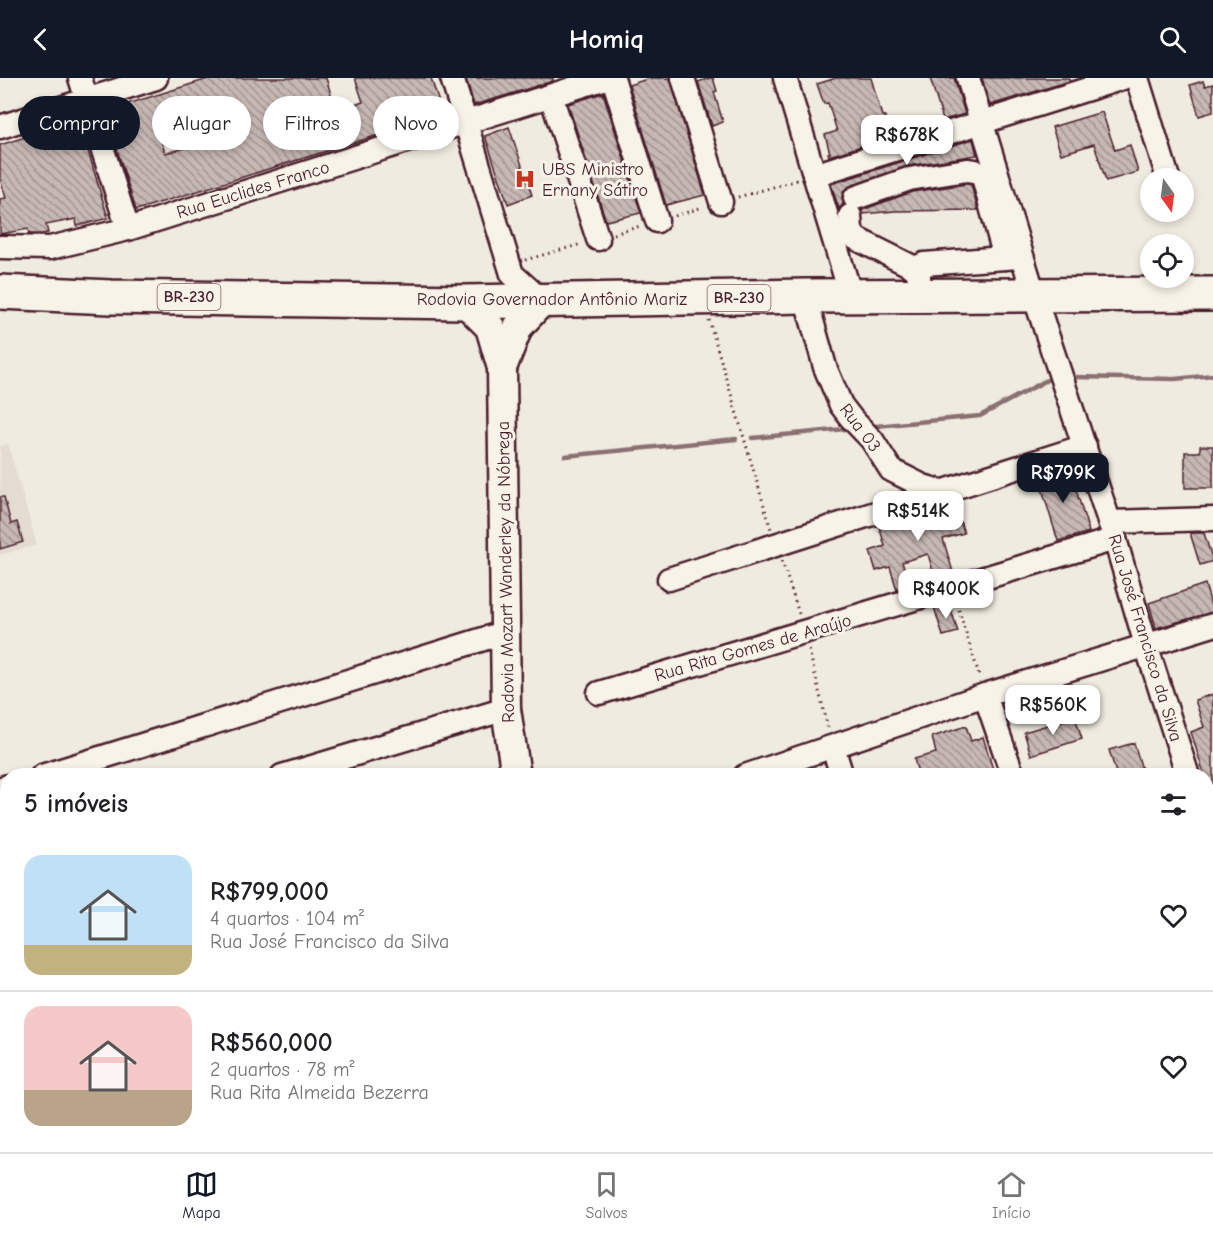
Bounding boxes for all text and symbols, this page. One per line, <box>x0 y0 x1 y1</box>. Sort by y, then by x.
icon: back <box>24 23 57 56</box>
icon: search <box>1156 23 1189 56</box>
text: Homiq <box>569 24 644 55</box>
chip: Comprar <box>18 96 140 150</box>
chip: Alugar <box>152 96 251 150</box>
chip: Filtros <box>263 96 361 150</box>
chip: Novo <box>373 96 459 150</box>
pin: R$678K <box>858 115 956 166</box>
text: R$678K <box>875 123 939 146</box>
street label: Rua Euclides Franco <box>174 157 332 223</box>
place label: UBS Ministro Ernany Sátiro <box>542 159 648 201</box>
hospital icon: UBS Ministro Ernany Sátiro <box>513 167 537 191</box>
north arrow <box>1140 168 1194 222</box>
map controls <box>1140 168 1194 288</box>
button: locate <box>1140 234 1194 288</box>
road number: BR-230 <box>158 284 220 310</box>
road number: BR-230 <box>708 285 771 311</box>
street label: Rodovia Governador Antônio Mariz <box>417 289 687 310</box>
street label: Rua 03 <box>835 400 885 456</box>
street label: Rodovia Mozart Wanderley da Nóbrega <box>493 421 519 723</box>
pin: R$799K <box>1014 453 1112 504</box>
text: R$799K <box>1031 461 1095 484</box>
pin: R$514K <box>869 491 967 542</box>
text: R$514K <box>887 499 949 522</box>
street label: Rua José Francisco da Silva <box>1103 532 1187 744</box>
pin: R$400K <box>897 569 995 620</box>
text: R$400K <box>912 577 980 600</box>
street label: Rua Rita Gomes de Araújo <box>652 610 854 686</box>
pin: R$560K <box>1004 685 1102 736</box>
text: R$560K <box>1019 693 1087 716</box>
icon: filters <box>1157 788 1190 821</box>
text: 5 imóveis <box>24 789 128 819</box>
text: R$799,000 <box>210 877 329 907</box>
icon: home <box>72 879 144 951</box>
icon: heart <box>1157 899 1190 932</box>
text: 4 quartos · 104 m² <box>210 907 364 930</box>
text: Rua José Francisco da Silva <box>210 930 449 953</box>
text: R$560,000 <box>210 1028 333 1058</box>
icon: home <box>72 1030 144 1102</box>
icon: heart <box>1157 1050 1190 1083</box>
text: 2 quartos · 78 m² <box>210 1058 355 1081</box>
text: Rua Rita Almeida Bezerra <box>210 1081 429 1104</box>
tab: Mapa <box>182 1168 221 1222</box>
tab: Salvos <box>585 1168 627 1222</box>
tab: Início <box>992 1168 1031 1222</box>

